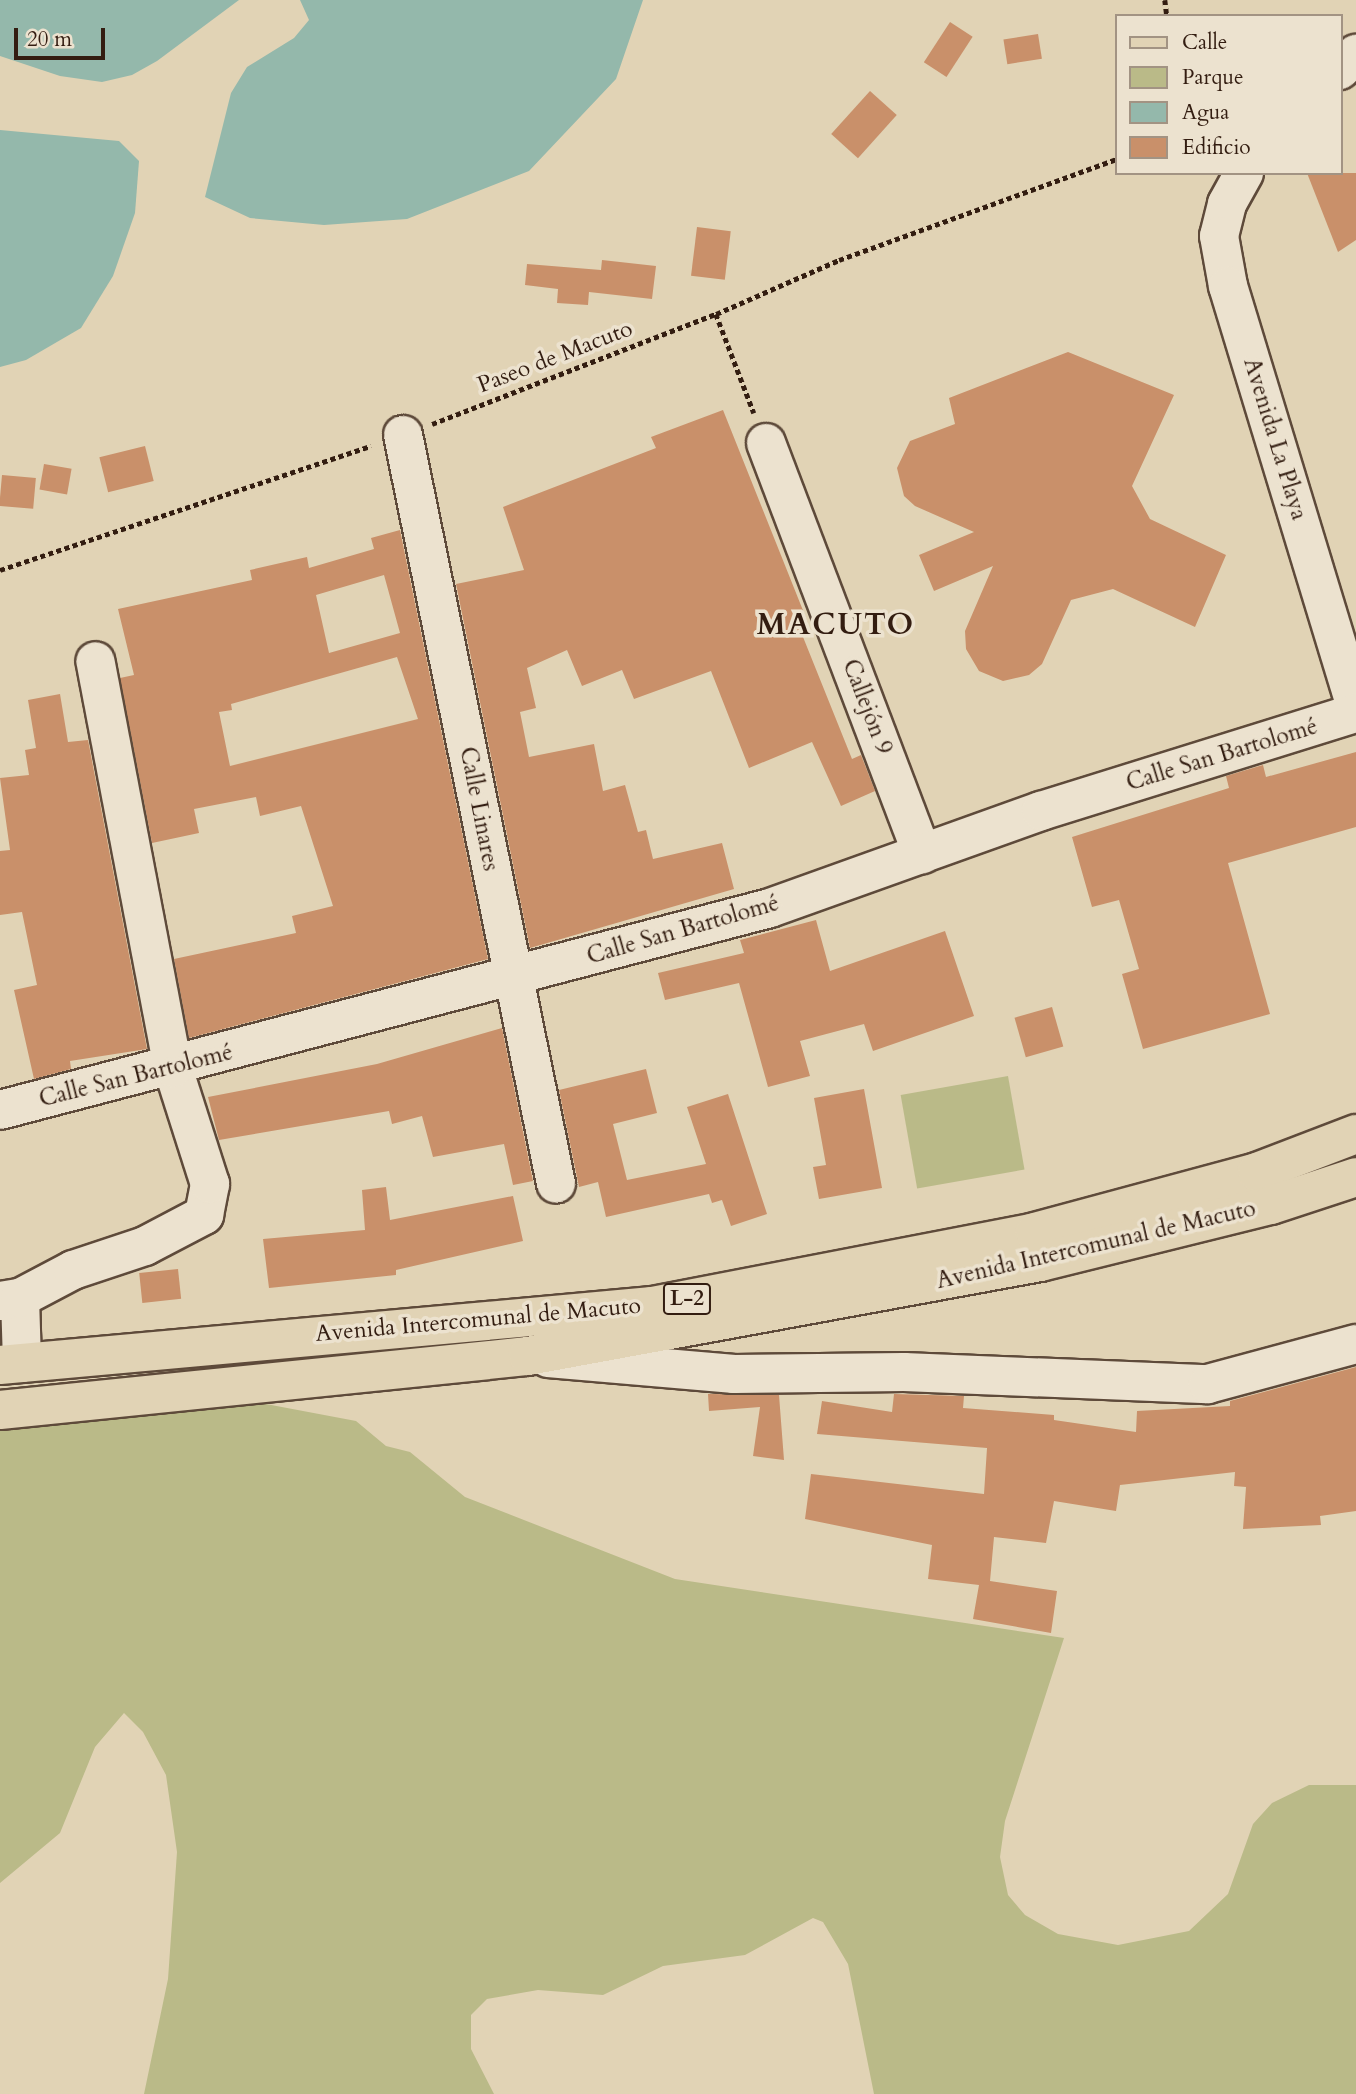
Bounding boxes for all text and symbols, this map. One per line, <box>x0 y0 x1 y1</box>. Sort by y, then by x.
scale bar <box>18 14 108 58</box>
legend <box>1114 14 1342 175</box>
text: 20 m <box>27 25 72 54</box>
text: Calle <box>1182 28 1227 57</box>
text: Parque <box>1182 63 1243 92</box>
text: Agua <box>1182 98 1229 127</box>
text: Edificio <box>1182 133 1251 162</box>
street label: Paseo de Macuto <box>474 315 636 399</box>
street label: Avenida La Playa <box>1237 355 1313 523</box>
district label: MACUTO <box>757 607 915 643</box>
street label: Callejón 9 <box>836 656 898 758</box>
street label: Calle San Bartolomé <box>1123 713 1321 797</box>
street label: Calle Linares <box>453 745 505 873</box>
street label: Calle San Bartolomé <box>584 889 782 971</box>
street label: Calle San Bartolomé <box>36 1039 236 1113</box>
street label: Avenida Intercomunal de Macuto <box>934 1195 1258 1295</box>
road number: L-2 <box>662 1282 712 1316</box>
street label: Avenida Intercomunal de Macuto <box>314 1292 642 1348</box>

